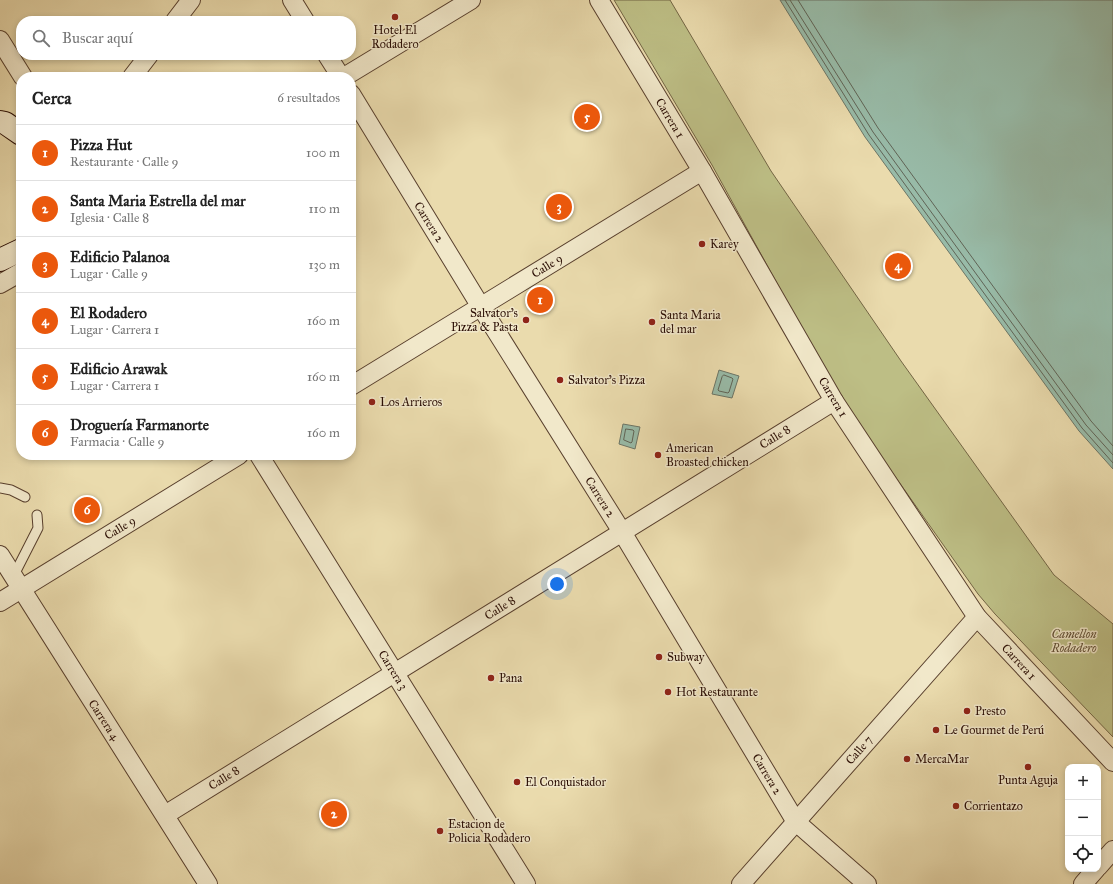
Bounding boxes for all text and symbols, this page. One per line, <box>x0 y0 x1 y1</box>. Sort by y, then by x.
marker: Hotel El Rodadero <box>390 12 400 22</box>
search box <box>16 16 356 60</box>
place label: Hotel El Rodadero <box>371 23 419 51</box>
icon: search <box>30 27 52 49</box>
text: Buscar aquí <box>62 29 133 47</box>
text: Cerca <box>32 88 71 109</box>
text: 6 resultados <box>277 90 340 106</box>
street label: Carrera 1 <box>653 96 687 141</box>
pin: 5 <box>574 102 600 132</box>
text: Pizza Hut <box>70 136 132 154</box>
text: 1 <box>42 145 48 161</box>
text: 100 m <box>306 145 340 161</box>
text: Restaurante · Calle 9 <box>70 154 179 170</box>
text: Santa Maria Estrella del mar <box>70 192 246 210</box>
pin: 3 <box>546 192 572 222</box>
street label: Carrera 2 <box>411 199 447 245</box>
text: 2 <box>42 201 48 217</box>
text: 110 m <box>308 201 340 217</box>
text: Iglesia · Calle 8 <box>70 210 149 226</box>
place label: Karey <box>710 237 739 251</box>
marker: Karey <box>697 239 707 249</box>
text: Edificio Palanoa <box>70 248 170 266</box>
street label: Calle 9 <box>529 251 565 281</box>
pin: 4 <box>885 251 911 281</box>
text: 3 <box>42 257 48 273</box>
text: 130 m <box>308 257 340 273</box>
text: Lugar · Calle 9 <box>70 266 148 282</box>
pin: 1 <box>527 285 553 315</box>
text: El Rodadero <box>70 304 147 322</box>
place label: Salvator's Pizza & Pasta <box>451 306 519 334</box>
place label: Santa Maria del mar <box>660 308 722 336</box>
text: 4 <box>41 313 49 329</box>
text: 160 m <box>307 313 340 329</box>
marker: Salvator's Pizza & Pasta <box>521 315 531 325</box>
marker: Santa Maria del mar <box>647 317 657 327</box>
text: Lugar · Carrera 1 <box>70 322 159 338</box>
text: Edificio Arawak <box>70 360 167 378</box>
text: 5 <box>42 369 48 385</box>
text: 160 m <box>307 369 340 385</box>
place label: Salvator's Pizza <box>568 373 646 387</box>
marker: Salvator's Pizza <box>555 375 565 385</box>
street label: Carrera 1 <box>816 375 850 420</box>
text: Lugar · Carrera 1 <box>70 378 159 394</box>
place label: Los Arrieros <box>380 395 442 409</box>
marker: Los Arrieros <box>367 397 377 407</box>
text: Droguería Farmanorte <box>70 416 209 434</box>
street label: Calle 8 <box>757 422 793 452</box>
text: 6 <box>42 425 48 441</box>
text: 160 m <box>307 425 340 441</box>
text: Farmacia · Calle 9 <box>70 434 165 450</box>
place label: American Broasted chicken <box>665 441 749 469</box>
marker: American Broasted chicken <box>653 450 663 460</box>
street label: Carrera 2 <box>582 474 618 520</box>
pin: 6 <box>74 495 100 525</box>
street label: Calle 9 <box>102 513 138 543</box>
your location <box>547 574 567 594</box>
street label: Calle 8 <box>482 593 518 623</box>
park label: Camellon Rodadero <box>1051 627 1097 655</box>
street label: Carrera 1 <box>999 641 1039 683</box>
street label: Carrera 3 <box>375 648 411 693</box>
place label: Subway <box>667 650 705 664</box>
marker: Subway <box>654 652 664 662</box>
place label: Pana <box>499 671 523 685</box>
marker: Pana <box>486 673 496 683</box>
place label: Hot Restaurante <box>676 685 758 699</box>
marker: Hot Restaurante <box>663 687 673 697</box>
street label: Carrera 4 <box>86 697 123 743</box>
place label: Presto <box>975 704 1006 718</box>
marker: Presto <box>962 706 972 716</box>
place label: Le Gourmet de Perú <box>944 723 1045 737</box>
marker: Le Gourmet de Perú <box>931 725 941 735</box>
street label: Calle 7 <box>843 733 875 767</box>
street label: Carrera 2 <box>749 751 785 797</box>
place label: MercaMar <box>915 752 969 766</box>
marker: MercaMar <box>902 754 912 764</box>
marker: Punta Aguja <box>1023 762 1033 772</box>
street label: Calle 8 <box>206 763 242 793</box>
map controls <box>1065 764 1101 872</box>
button: + <box>1065 764 1101 800</box>
place label: Punta Aguja <box>998 773 1059 788</box>
place label: El Conquistador <box>525 775 606 790</box>
marker: El Conquistador <box>512 777 522 787</box>
pin: 2 <box>321 799 347 829</box>
place label: Corrientazo <box>964 799 1023 813</box>
button: − <box>1065 800 1101 836</box>
marker: Corrientazo <box>951 801 961 811</box>
place label: Estacion de Policia Rodadero <box>448 817 530 845</box>
marker: Estacion de Policia Rodadero <box>435 826 445 836</box>
button: locate <box>1065 836 1101 872</box>

